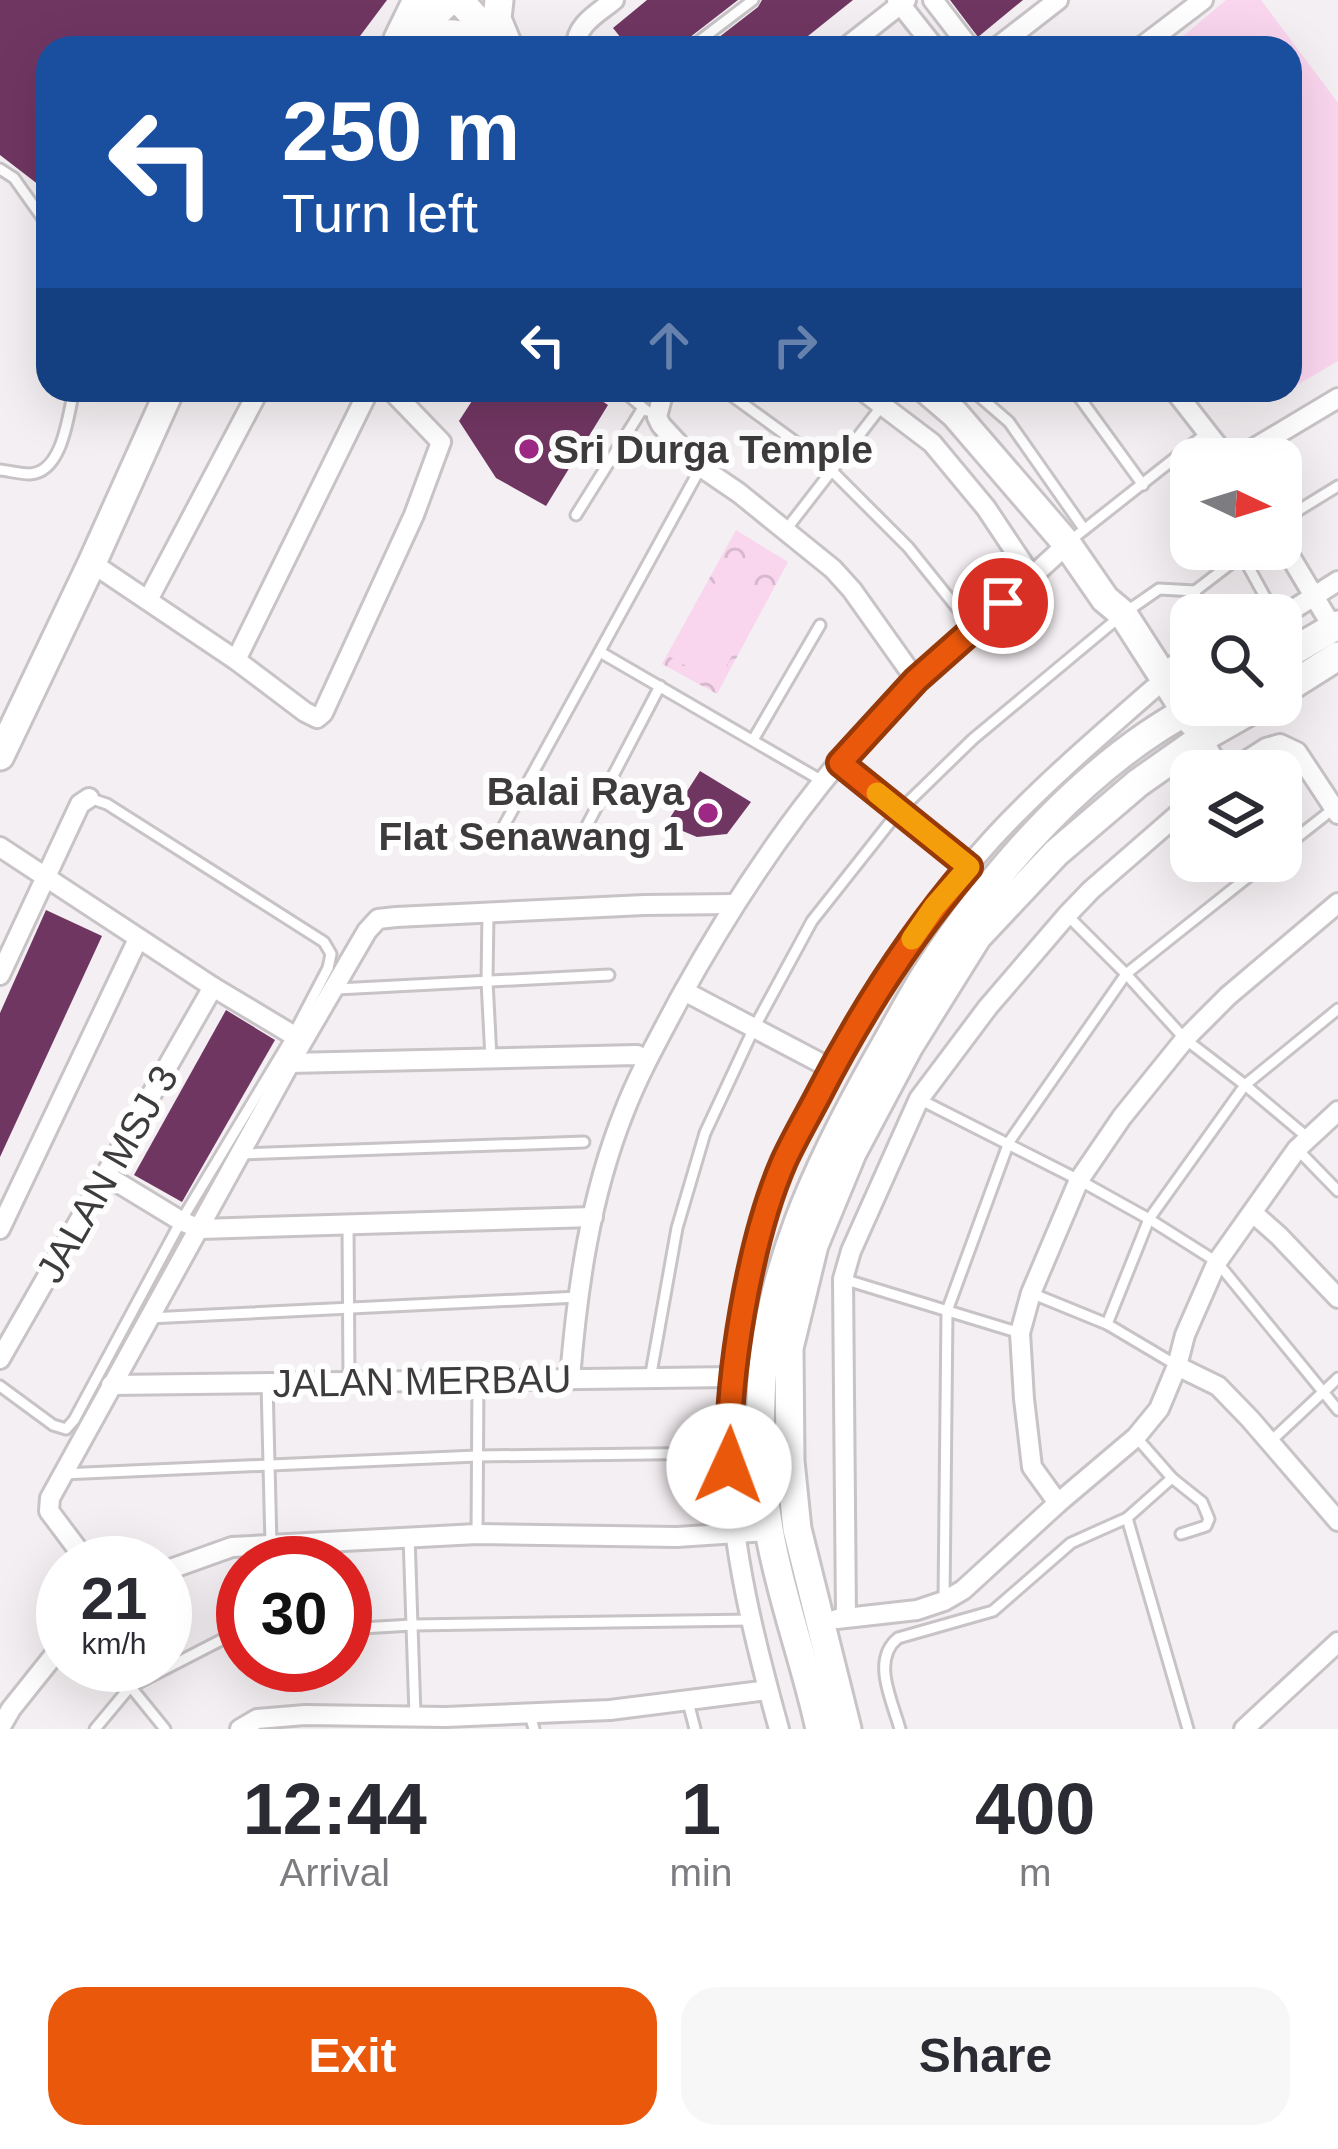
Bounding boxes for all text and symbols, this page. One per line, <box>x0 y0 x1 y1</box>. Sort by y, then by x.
icon: left <box>84 84 240 240</box>
text: 250 m <box>282 84 520 178</box>
text: Turn left <box>282 183 478 243</box>
icon: left <box>510 312 576 378</box>
icon: ahead <box>636 312 702 378</box>
icon: right <box>762 312 828 378</box>
place label: Sri Durga Temple <box>553 428 873 471</box>
marker: Sri Durga Temple <box>516 436 542 462</box>
north arrow <box>1170 438 1302 570</box>
map controls <box>1170 438 1302 882</box>
pin <box>952 552 1054 654</box>
icon: arrive <box>970 570 1036 636</box>
button: search <box>1170 594 1302 726</box>
button: layers <box>1170 750 1302 882</box>
place label: Balai Raya Flat Senawang 1 <box>378 770 684 858</box>
marker: Balai Raya Flat Senawang 1 <box>695 800 721 826</box>
street label: JALAN MSJ 3 <box>28 1058 186 1290</box>
street label: JALAN MERBAU <box>272 1357 572 1405</box>
position arrow <box>666 1403 792 1529</box>
speed limit sign: 30 <box>216 1536 372 1692</box>
text: 21 <box>81 1565 147 1632</box>
text: km/h <box>81 1627 147 1660</box>
text: 12:44 <box>243 1769 427 1849</box>
text: 1 <box>681 1769 721 1849</box>
text: 400 <box>975 1769 1095 1849</box>
text: Arrival <box>280 1851 390 1894</box>
text: min <box>670 1851 732 1894</box>
text: m <box>1019 1851 1051 1894</box>
button: Exit <box>48 1987 657 2125</box>
button: Share <box>681 1987 1290 2125</box>

